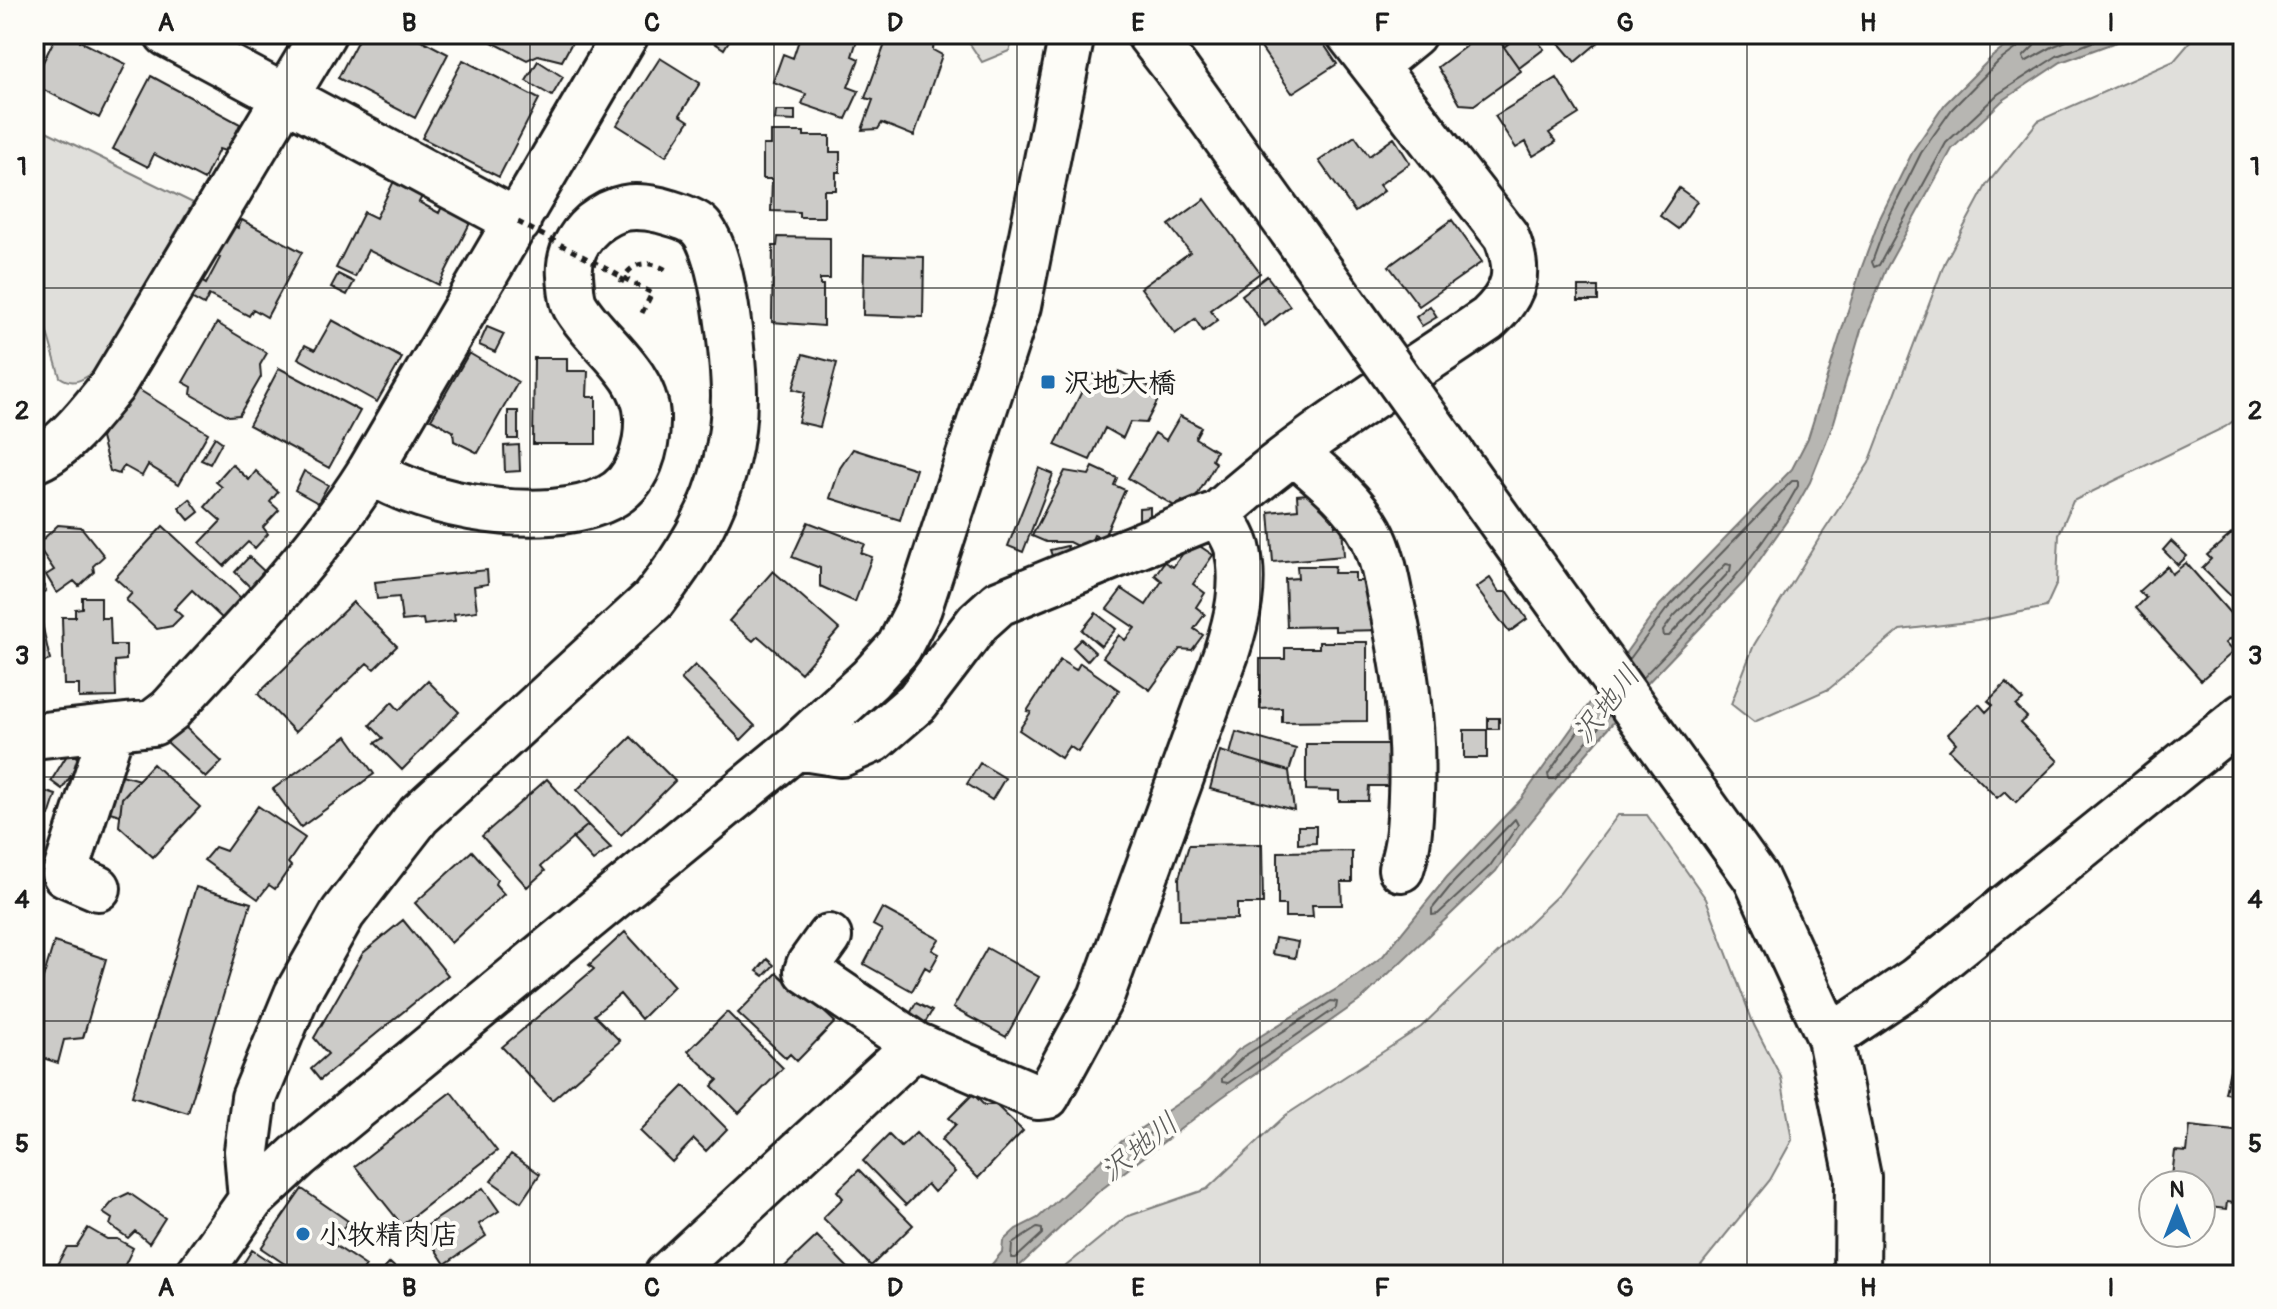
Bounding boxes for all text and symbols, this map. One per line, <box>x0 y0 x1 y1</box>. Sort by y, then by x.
text: A <box>158 7 175 39</box>
text: B <box>402 7 416 39</box>
text: C <box>644 7 660 39</box>
text: D <box>887 7 903 39</box>
text: E <box>1131 7 1145 39</box>
text: F <box>1374 7 1390 39</box>
text: G <box>1616 7 1634 39</box>
text: H <box>1860 7 1876 39</box>
text: I <box>2107 7 2115 39</box>
text: 1 <box>17 151 27 183</box>
text: 1 <box>2250 151 2260 183</box>
place label: 沢地大橋 <box>1064 366 1176 401</box>
marker: 沢地大橋 <box>1039 373 1057 391</box>
text: 2 <box>15 395 29 427</box>
text: 2 <box>2248 395 2262 427</box>
text: 3 <box>15 640 29 672</box>
text: 3 <box>2248 640 2262 672</box>
water label: 沢地川 <box>1564 657 1649 751</box>
text: 4 <box>14 884 30 916</box>
text: 4 <box>2247 884 2263 916</box>
water label: 沢地川 <box>1093 1105 1186 1190</box>
text: 5 <box>15 1128 29 1160</box>
text: 5 <box>2248 1128 2262 1160</box>
north arrow <box>2137 1169 2217 1249</box>
text: N <box>2170 1176 2185 1204</box>
place label: 小牧精肉店 <box>319 1218 459 1253</box>
marker: 小牧精肉店 <box>294 1225 312 1243</box>
text: A <box>158 1272 175 1304</box>
text: B <box>402 1272 416 1304</box>
text: C <box>644 1272 660 1304</box>
text: D <box>887 1272 903 1304</box>
text: E <box>1131 1272 1145 1304</box>
text: F <box>1374 1272 1390 1304</box>
text: G <box>1616 1272 1634 1304</box>
text: H <box>1860 1272 1876 1304</box>
text: I <box>2107 1272 2115 1304</box>

